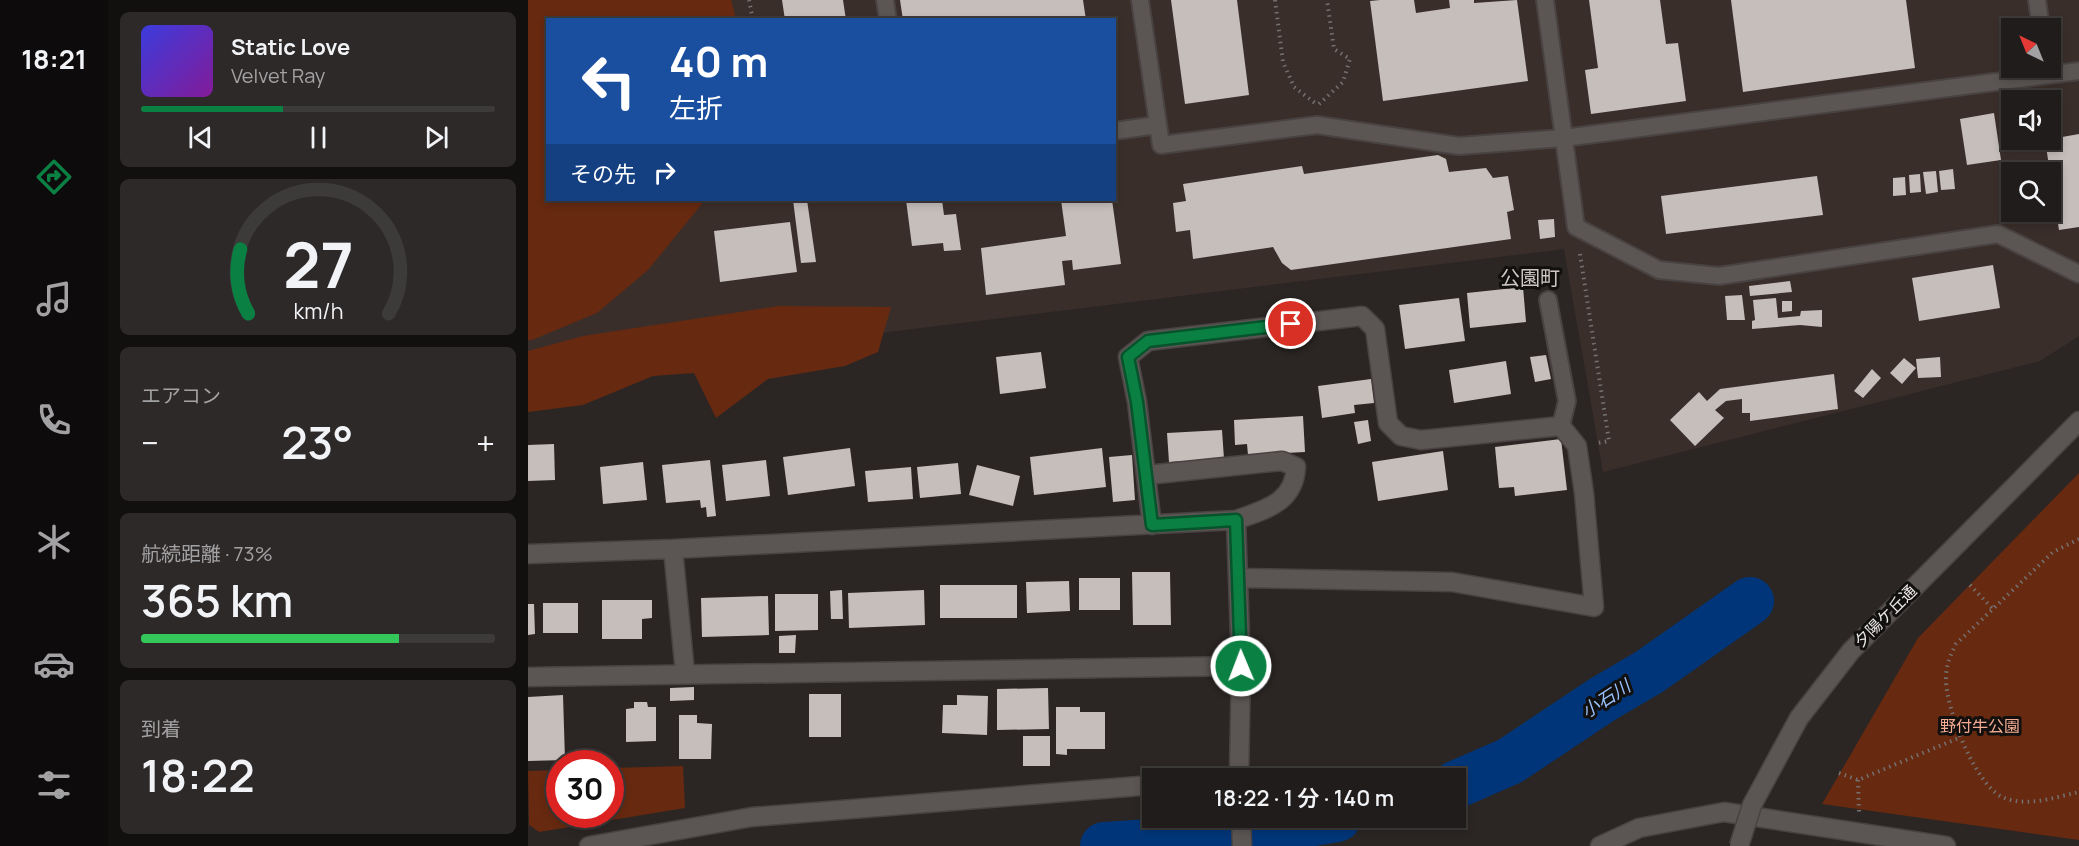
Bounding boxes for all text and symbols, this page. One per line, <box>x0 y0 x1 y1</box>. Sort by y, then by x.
north arrow <box>2001 18 2061 78</box>
map controls <box>2001 18 2061 222</box>
text: Static Love <box>231 32 350 62</box>
text: 40 m <box>669 32 768 90</box>
text: 18:21 <box>21 40 87 77</box>
icon: left <box>570 42 648 120</box>
text: Velvet Ray <box>231 62 325 89</box>
text: 左折 <box>669 89 723 126</box>
button: sound <box>2001 90 2061 150</box>
icon: previous <box>184 121 217 154</box>
icon: pause <box>302 121 335 154</box>
icon: next <box>420 121 453 154</box>
icon: directions <box>33 156 75 198</box>
icon: right <box>648 156 681 189</box>
text: その先 <box>570 159 636 189</box>
button: search <box>2001 162 2061 222</box>
text: 27 <box>283 221 353 307</box>
district label: 公園町 <box>1500 264 1560 291</box>
icon: music <box>33 278 75 320</box>
text: km/h <box>293 296 343 325</box>
pin <box>1265 298 1316 349</box>
icon: arrive <box>1274 307 1307 340</box>
text: エアコン <box>141 382 221 409</box>
icon: phone <box>33 399 75 441</box>
text: 23° <box>281 411 354 473</box>
text: − <box>141 420 159 465</box>
text: + <box>476 420 495 465</box>
icon: climate <box>33 521 75 563</box>
text: 航続距離 · 73% <box>141 540 273 567</box>
text: 365 km <box>141 569 293 631</box>
street label: 夕陽ケ丘通 <box>1849 580 1921 652</box>
position arrow <box>1209 634 1273 698</box>
icon: car <box>33 643 75 685</box>
water label: 小石川 <box>1576 672 1636 723</box>
text: 到着 <box>141 715 181 742</box>
park label: 野付牛公園 <box>1940 715 2020 737</box>
text: 18:22 <box>141 744 255 806</box>
speed limit sign: 30 <box>546 750 624 828</box>
icon: filters <box>33 764 75 806</box>
text: 18:22 · 1 分 · 140 m <box>1214 783 1394 813</box>

